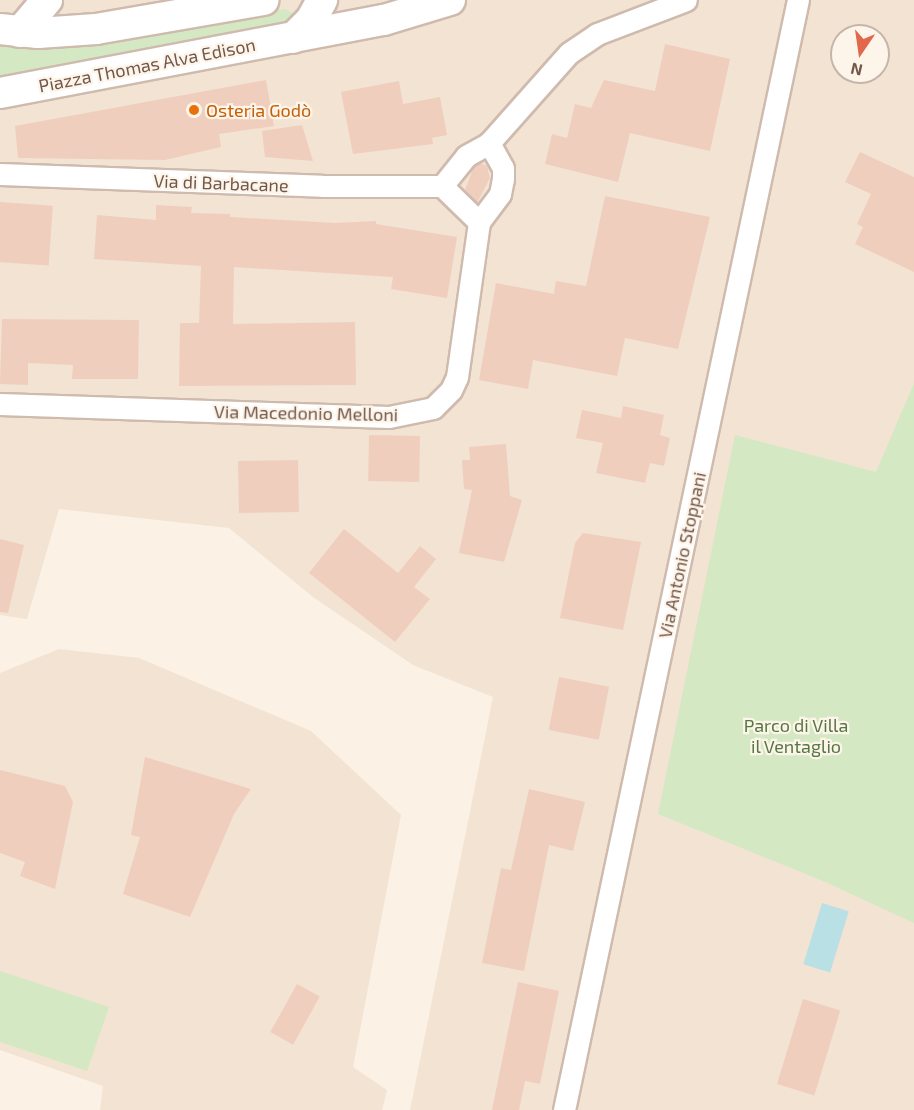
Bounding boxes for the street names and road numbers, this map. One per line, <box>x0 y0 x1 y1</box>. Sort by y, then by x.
street label: Piazza Thomas Alva Edison <box>36 33 258 97</box>
street label: Via di Barbacane <box>153 170 289 196</box>
street label: Via Macedonio Melloni <box>214 401 398 425</box>
street label: Via Antonio Stoppani <box>654 470 710 640</box>

